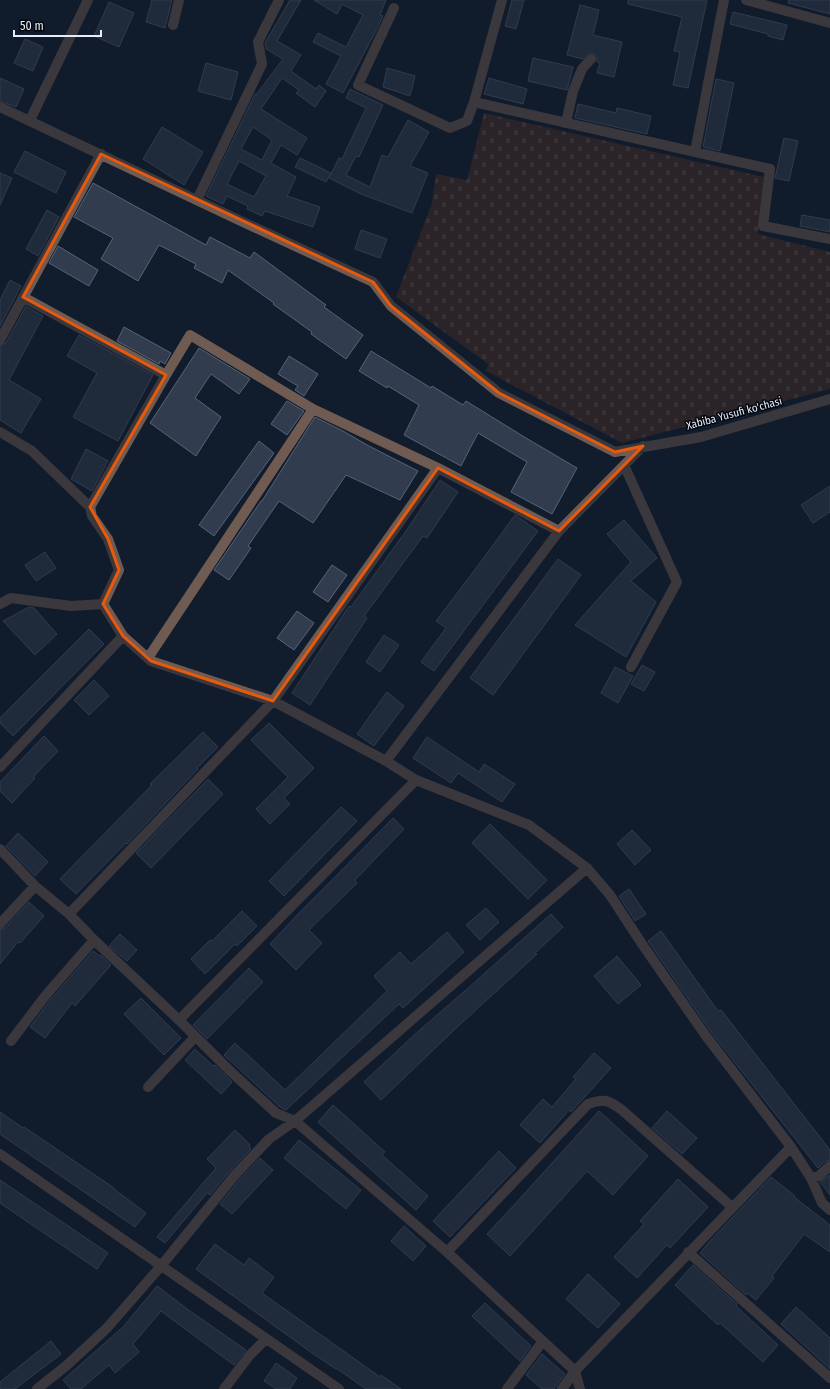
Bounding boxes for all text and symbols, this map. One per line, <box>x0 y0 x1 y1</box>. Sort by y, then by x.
scale bar <box>14 12 101 38</box>
text: 50 m <box>20 19 44 33</box>
street label: Xabiba Yusufi ko'chasi <box>685 394 784 433</box>

